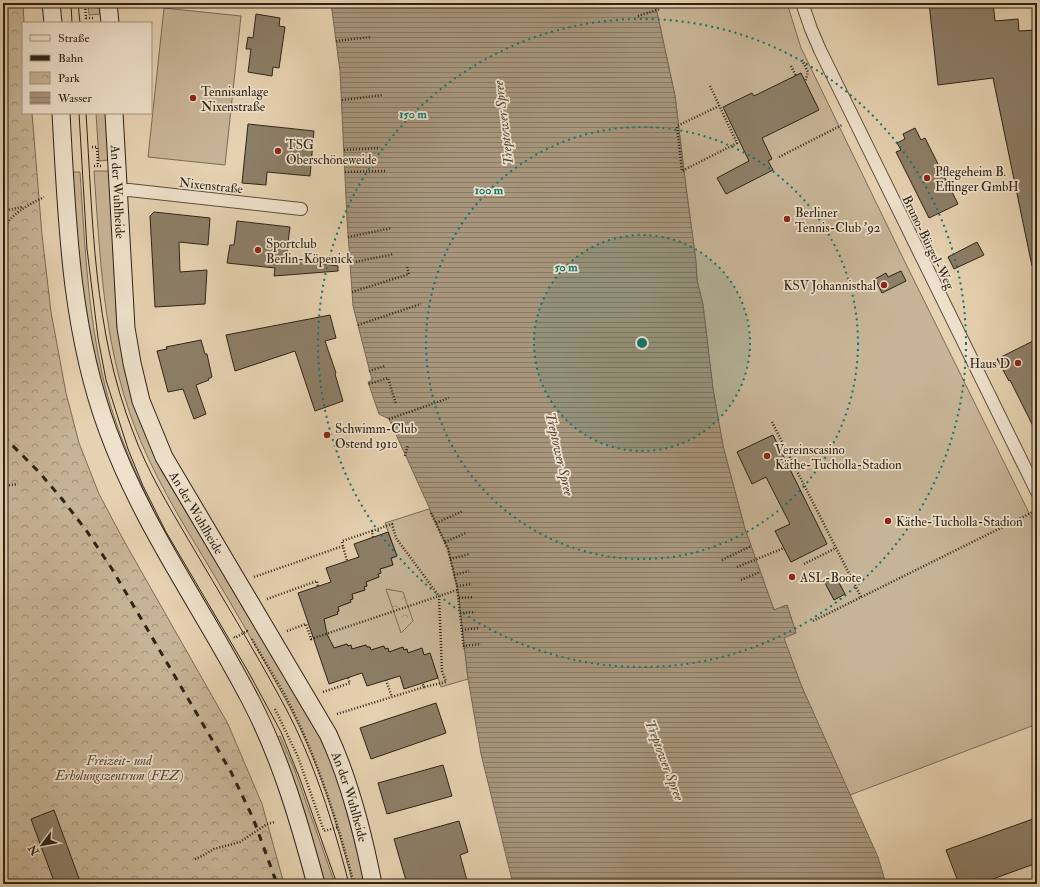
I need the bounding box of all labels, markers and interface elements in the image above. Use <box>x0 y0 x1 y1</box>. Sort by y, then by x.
legend <box>22 22 152 114</box>
text: Straße <box>58 31 89 46</box>
text: Bahn <box>58 51 83 66</box>
text: Park <box>58 71 80 86</box>
water label: Treptower Spree <box>490 79 517 166</box>
place label: Tennisanlage Nixenstraße <box>201 84 269 115</box>
text: Wasser <box>57 91 92 106</box>
marker: Tennisanlage Nixenstraße <box>188 93 198 103</box>
text: 150 m <box>399 107 427 122</box>
place label: TSG Oberschöneweide <box>286 137 377 168</box>
street label: An der Wuhlheide <box>107 144 128 240</box>
marker: TSG Oberschöneweide <box>273 146 283 156</box>
place label: Pflegeheim B. Effinger GmbH <box>935 164 1019 195</box>
marker: Pflegeheim B. Effinger GmbH <box>922 173 932 183</box>
street label: Nixenstraße <box>178 175 244 197</box>
text: 100 m <box>475 183 504 198</box>
street label: Bruno-Bürgel-Weg <box>898 193 958 293</box>
place label: Berliner Tennis-Club '92 <box>795 205 881 236</box>
marker: Berliner Tennis-Club '92 <box>782 214 792 224</box>
place label: Sportclub Berlin-Köpenick <box>266 236 353 268</box>
marker: Sportclub Berlin-Köpenick <box>253 245 263 255</box>
text: 50 m <box>554 260 578 275</box>
place label: KSV Johannisthal <box>784 278 877 294</box>
marker: KSV Johannisthal <box>879 280 889 290</box>
centre of rings <box>635 336 649 350</box>
place label: Haus D <box>969 356 1010 372</box>
marker: Haus D <box>1013 358 1023 368</box>
water label: Treptower Spree <box>542 411 577 498</box>
place label: Schwimm-Club Ostend 1910 <box>335 421 417 452</box>
marker: Schwimm-Club Ostend 1910 <box>322 430 332 440</box>
place label: Vereinscasino Käthe-Tucholla-Stadion <box>775 442 902 473</box>
marker: Vereinscasino Käthe-Tucholla-Stadion <box>762 451 772 461</box>
street label: An der Wuhlheide <box>165 468 227 558</box>
place label: Käthe-Tucholla-Stadion <box>896 514 1023 530</box>
marker: Käthe-Tucholla-Stadion <box>883 516 893 526</box>
place label: ASL-Boote <box>799 570 862 586</box>
marker: ASL-Boote <box>787 572 797 582</box>
water label: Treptower Spree <box>641 717 688 803</box>
street label: An der Wuhlheide <box>327 749 371 844</box>
park label: Freizeit- und Erholungszentrum (FEZ) <box>54 753 183 784</box>
north arrow <box>22 825 62 865</box>
text: N <box>25 841 43 859</box>

